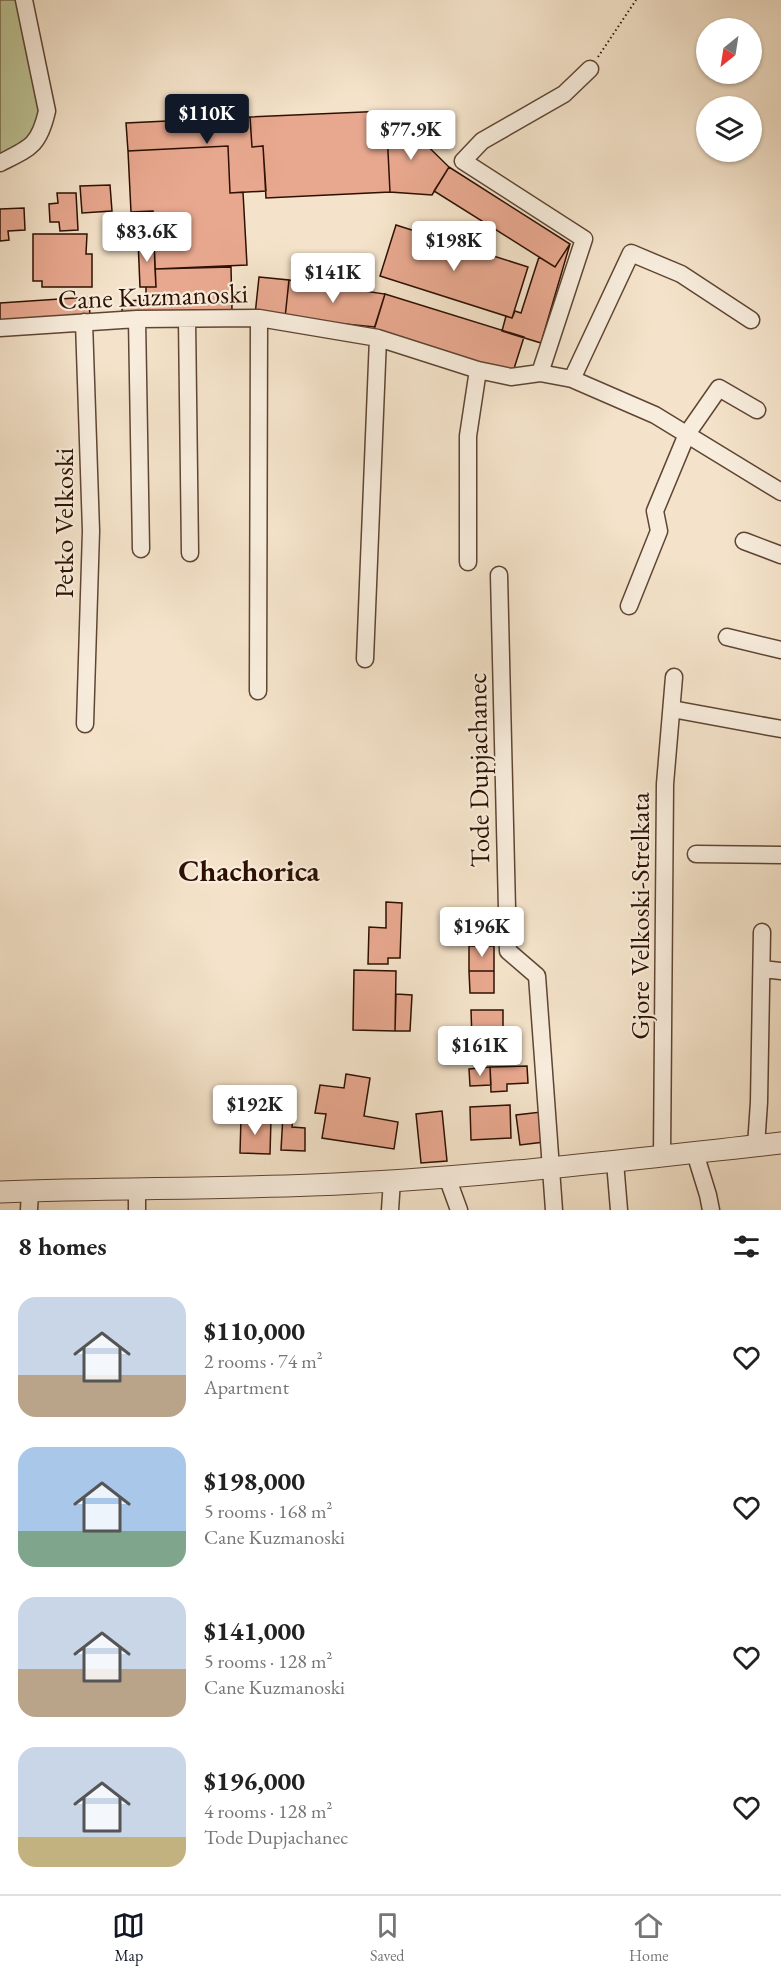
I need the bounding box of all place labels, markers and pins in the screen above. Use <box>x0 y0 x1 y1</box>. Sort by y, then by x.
pin: $110K <box>165 94 249 145</box>
pin: $77.9K <box>362 110 460 161</box>
pin: $83.6K <box>98 212 196 263</box>
pin: $198K <box>412 221 496 272</box>
pin: $141K <box>291 253 375 304</box>
pin: $196K <box>440 907 524 958</box>
pin: $161K <box>438 1026 522 1077</box>
pin: $192K <box>213 1085 297 1136</box>

